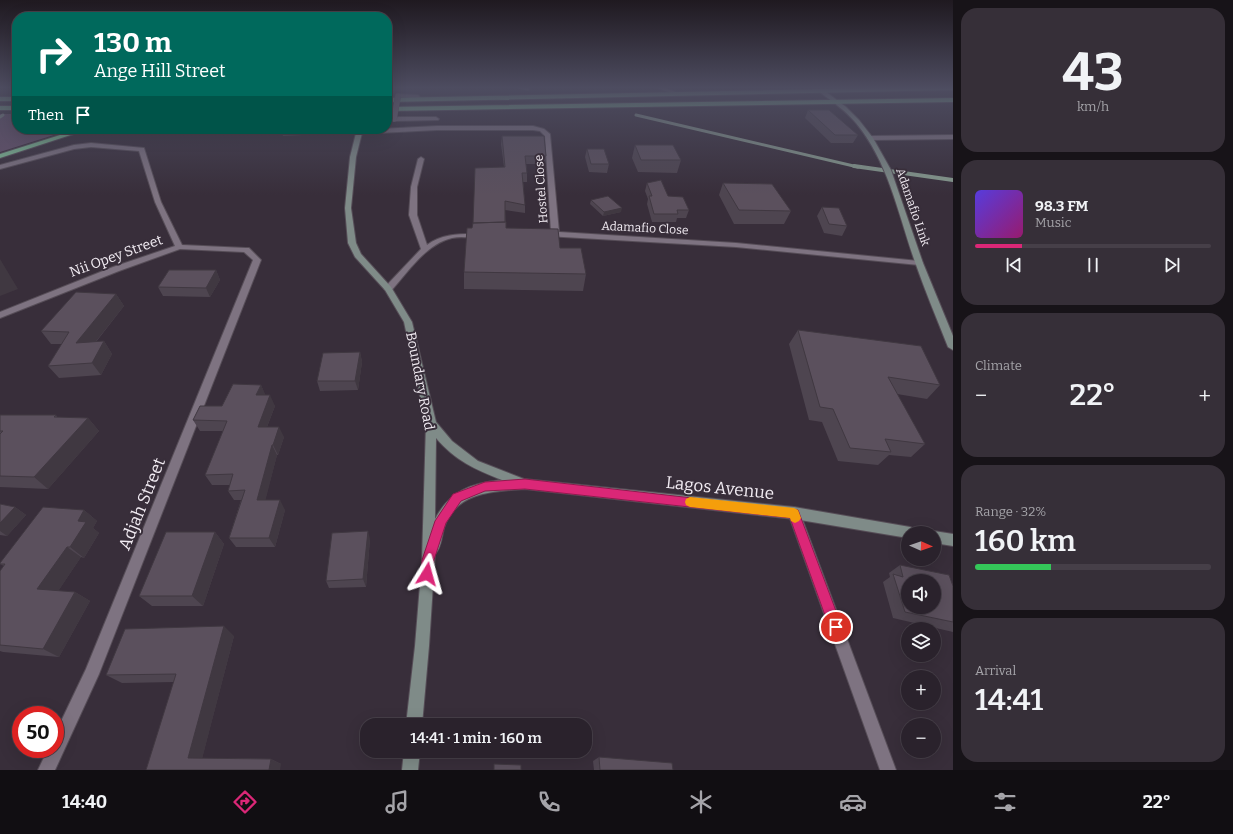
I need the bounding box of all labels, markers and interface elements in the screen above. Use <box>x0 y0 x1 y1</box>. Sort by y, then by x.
text: 130 m <box>94 26 172 59</box>
icon: right <box>28 28 80 80</box>
text: 43 <box>1062 41 1124 104</box>
text: Ange Hill Street <box>94 60 226 82</box>
text: km/h <box>1077 99 1109 114</box>
icon: arrive <box>72 104 94 126</box>
text: Then <box>28 106 64 124</box>
street label: Hostel Close <box>532 154 550 224</box>
street label: Adamafio Link <box>893 166 933 248</box>
text: 98.3 FM <box>1035 197 1088 215</box>
text: Music <box>1035 215 1071 230</box>
street label: Adamafio Close <box>601 219 689 237</box>
street label: Nii Opey Street <box>67 231 165 281</box>
icon: previous <box>1003 254 1025 276</box>
icon: pause <box>1082 254 1104 276</box>
icon: next <box>1161 254 1183 276</box>
street label: Boundary Road <box>402 330 438 432</box>
text: Climate <box>975 358 1022 373</box>
text: 22° <box>1069 377 1116 413</box>
text: − <box>975 382 987 409</box>
text: + <box>1198 382 1211 409</box>
street label: Adjah Street <box>114 455 170 553</box>
street label: Lagos Avenue <box>665 472 775 504</box>
text: Range · 32% <box>975 504 1046 519</box>
text: 160 km <box>975 523 1076 559</box>
north arrow <box>901 526 941 566</box>
map controls <box>901 526 941 758</box>
position arrow <box>406 553 448 595</box>
button: sound <box>901 574 941 614</box>
pin <box>819 610 853 644</box>
icon: arrive <box>825 616 847 638</box>
button: layers <box>901 622 941 662</box>
text: Arrival <box>975 663 1016 678</box>
button: + <box>901 670 941 710</box>
text: 14:41 <box>975 682 1043 718</box>
speed limit sign: 50 <box>12 706 64 758</box>
button: − <box>901 718 941 758</box>
text: 14:41 · 1 min · 160 m <box>410 729 542 747</box>
icon: directions <box>231 788 259 816</box>
icon: music <box>383 788 411 816</box>
icon: phone <box>535 788 563 816</box>
icon: climate <box>687 788 715 816</box>
icon: car <box>839 788 867 816</box>
icon: filters <box>991 788 1019 816</box>
text: 14:40 <box>62 791 107 813</box>
text: 22° <box>1143 791 1171 813</box>

